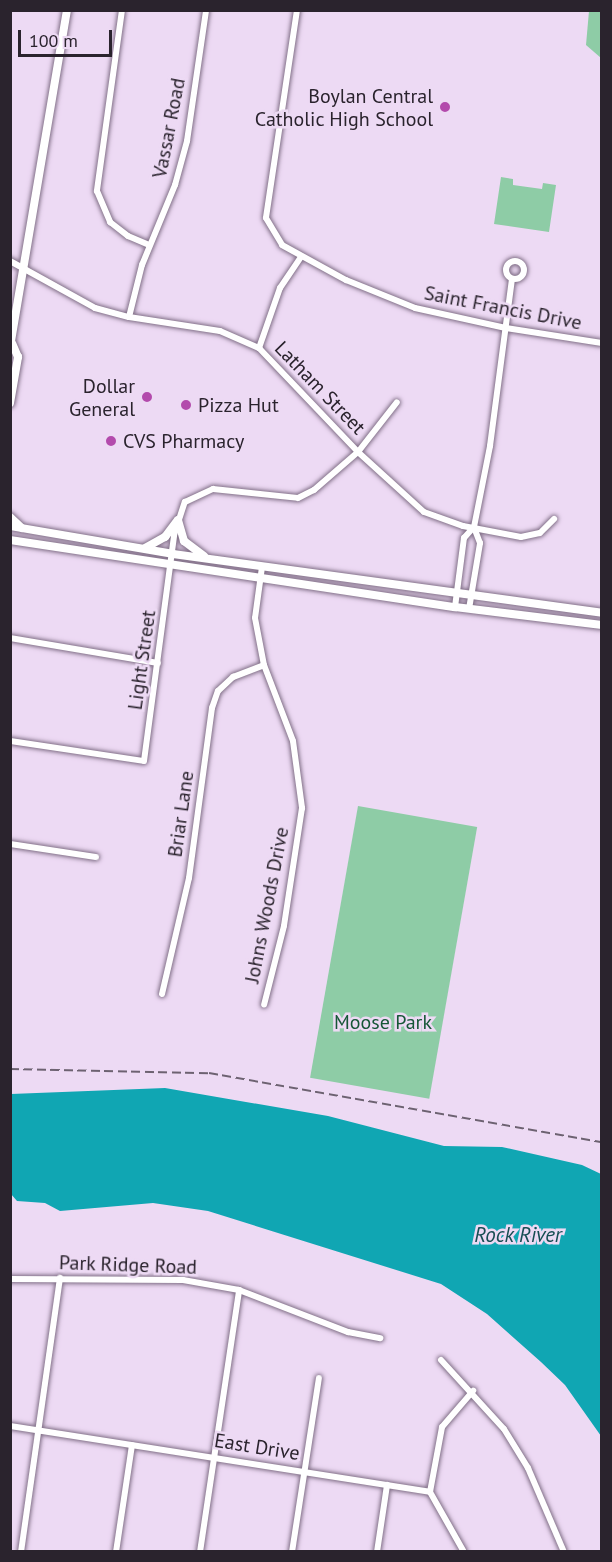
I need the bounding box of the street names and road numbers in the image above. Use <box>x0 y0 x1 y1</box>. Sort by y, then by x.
street label: Vassar Road <box>148 76 190 180</box>
street label: Saint Francis Drive <box>422 281 584 335</box>
street label: Latham Street <box>270 336 370 440</box>
street label: Light Street <box>123 609 161 711</box>
street label: Briar Lane <box>163 769 199 859</box>
street label: Johns Woods Drive <box>240 825 294 985</box>
street label: Park Ridge Road <box>58 1251 198 1279</box>
street label: East Drive <box>213 1428 301 1466</box>

